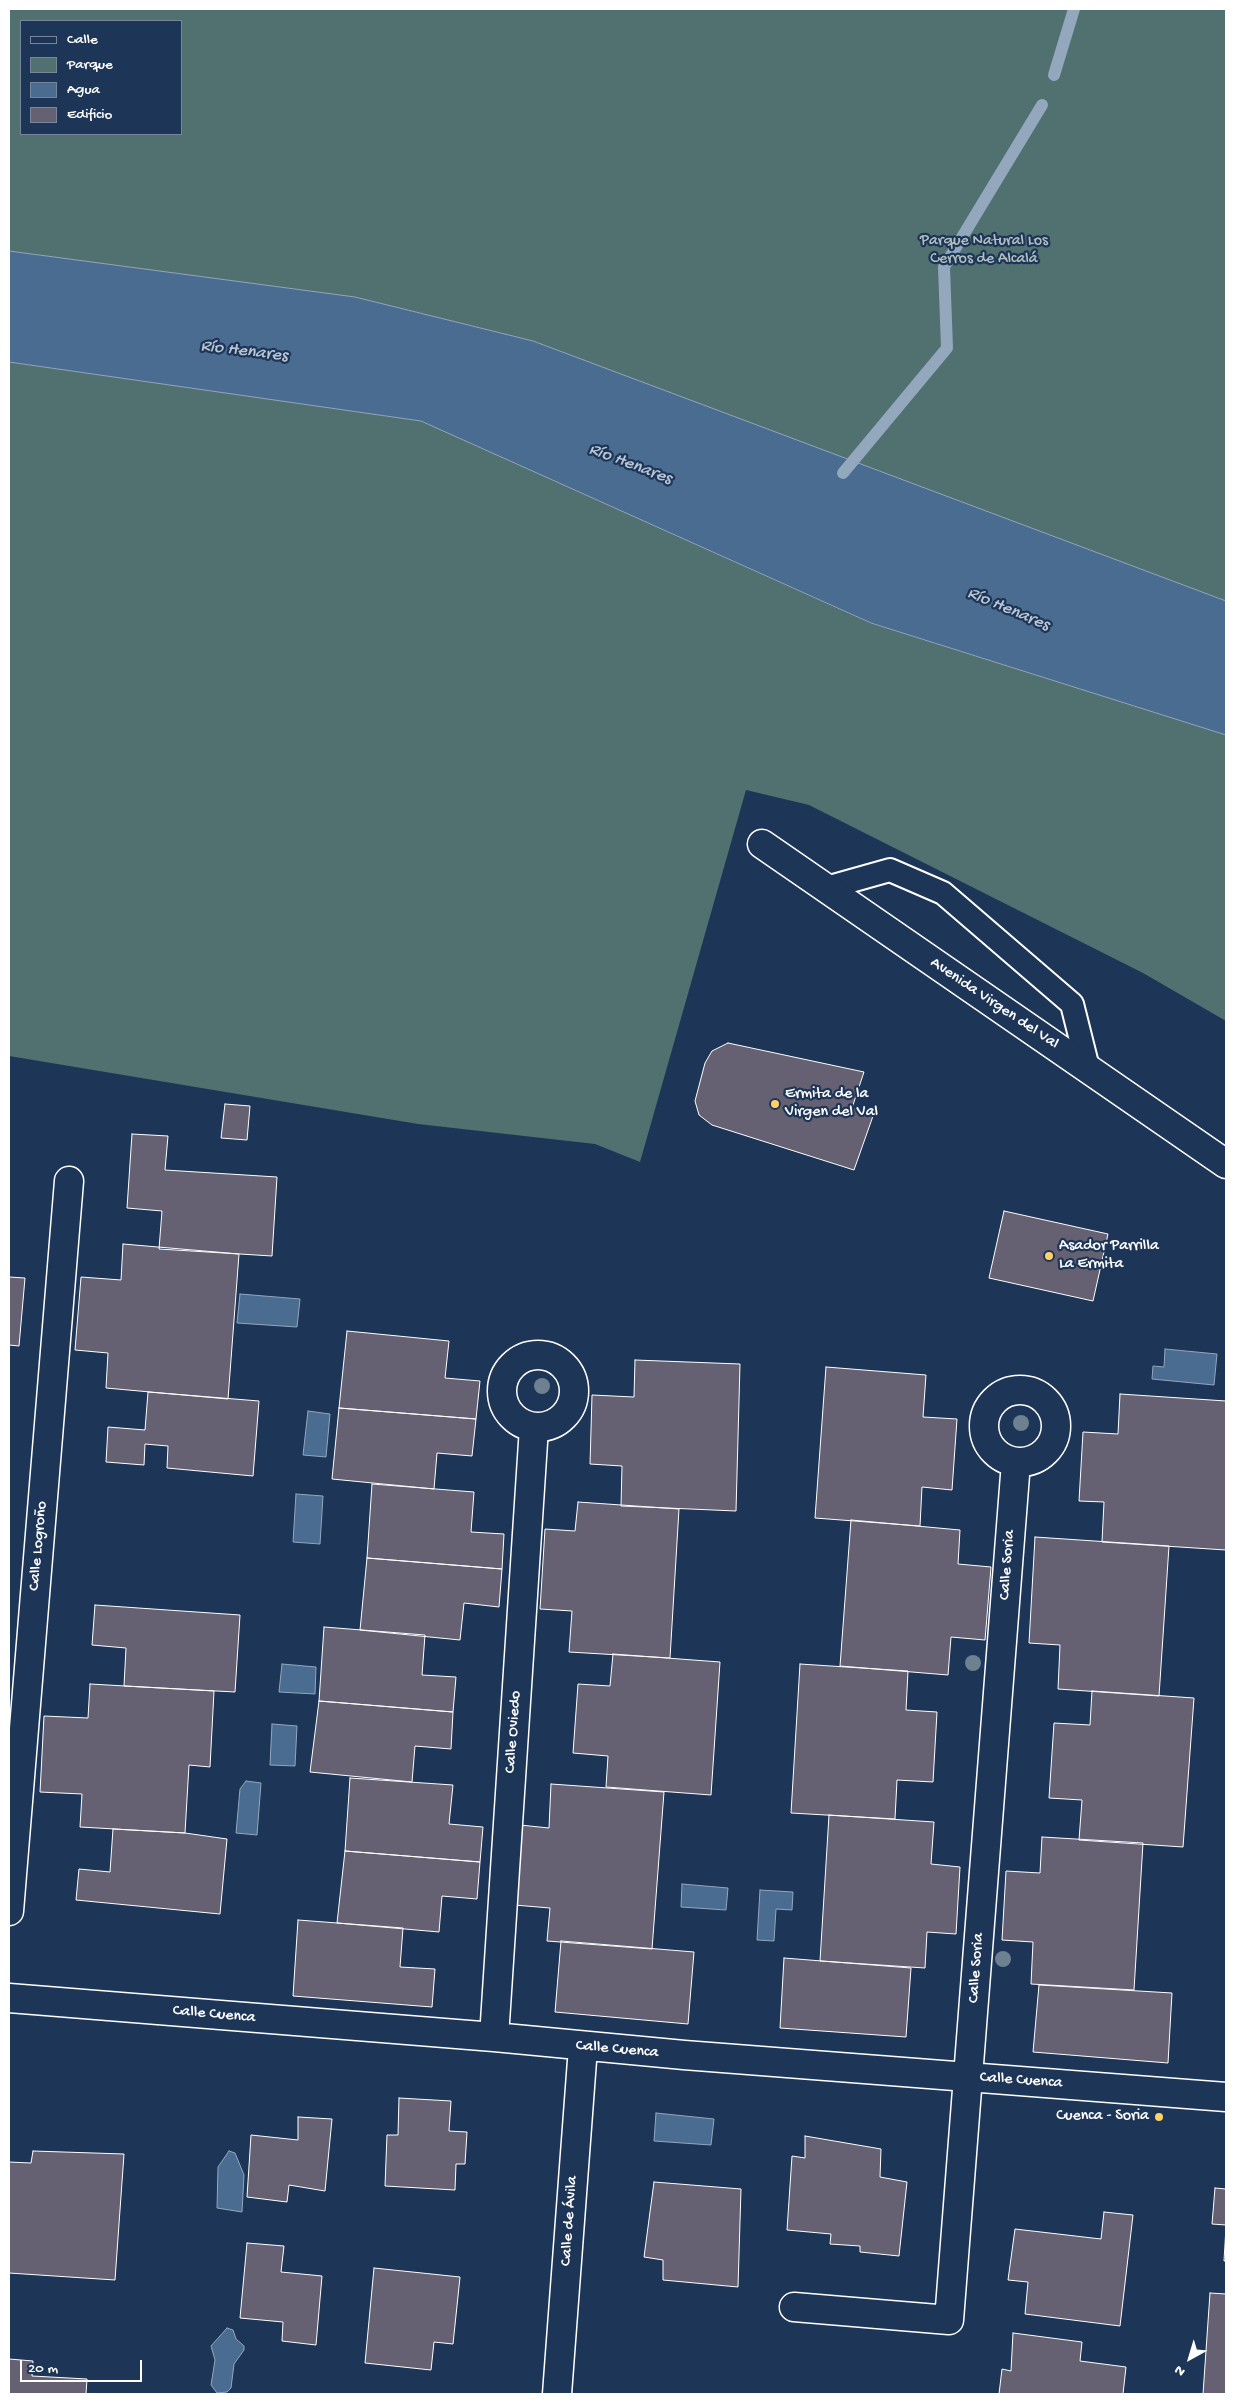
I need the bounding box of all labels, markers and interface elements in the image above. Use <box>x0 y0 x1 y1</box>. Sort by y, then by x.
legend <box>20 20 182 135</box>
text: Calle <box>67 31 98 49</box>
text: Parque <box>67 56 113 74</box>
text: Agua <box>67 81 100 99</box>
text: Edificio <box>67 106 112 124</box>
park label: Parque Natural Los Cerros de Alcalá <box>920 232 1048 270</box>
water label: Río Henares <box>199 336 289 368</box>
water label: Río Henares <box>585 439 675 491</box>
water label: Río Henares <box>964 583 1052 637</box>
street label: Avenida Virgen del Val <box>926 954 1062 1054</box>
place label: Ermita de la Virgen del Val <box>785 1085 878 1123</box>
marker: Ermita de la Virgen del Val <box>769 1098 781 1110</box>
place label: Asador Parrilla La Ermita <box>1059 1237 1159 1275</box>
marker: Asador Parrilla La Ermita <box>1043 1250 1055 1262</box>
street label: Calle Logroño <box>26 1500 52 1592</box>
street label: Calle Soria <box>996 1529 1020 1601</box>
street label: Calle Oviedo <box>502 1690 526 1774</box>
street label: Calle Soria <box>965 1932 989 2004</box>
street label: Calle Cuenca <box>172 2002 256 2028</box>
street label: Calle Cuenca <box>575 2037 659 2063</box>
street label: Calle Cuenca <box>979 2069 1063 2093</box>
place label: Cuenca - Soria <box>1056 2107 1149 2127</box>
marker: Cuenca - Soria <box>1153 2111 1165 2123</box>
street label: Calle de Ávila <box>557 2175 583 2267</box>
north arrow <box>1165 2333 1215 2383</box>
scale bar <box>22 2350 145 2382</box>
text: 20 m <box>28 2360 58 2378</box>
text: N <box>1171 2361 1189 2380</box>

